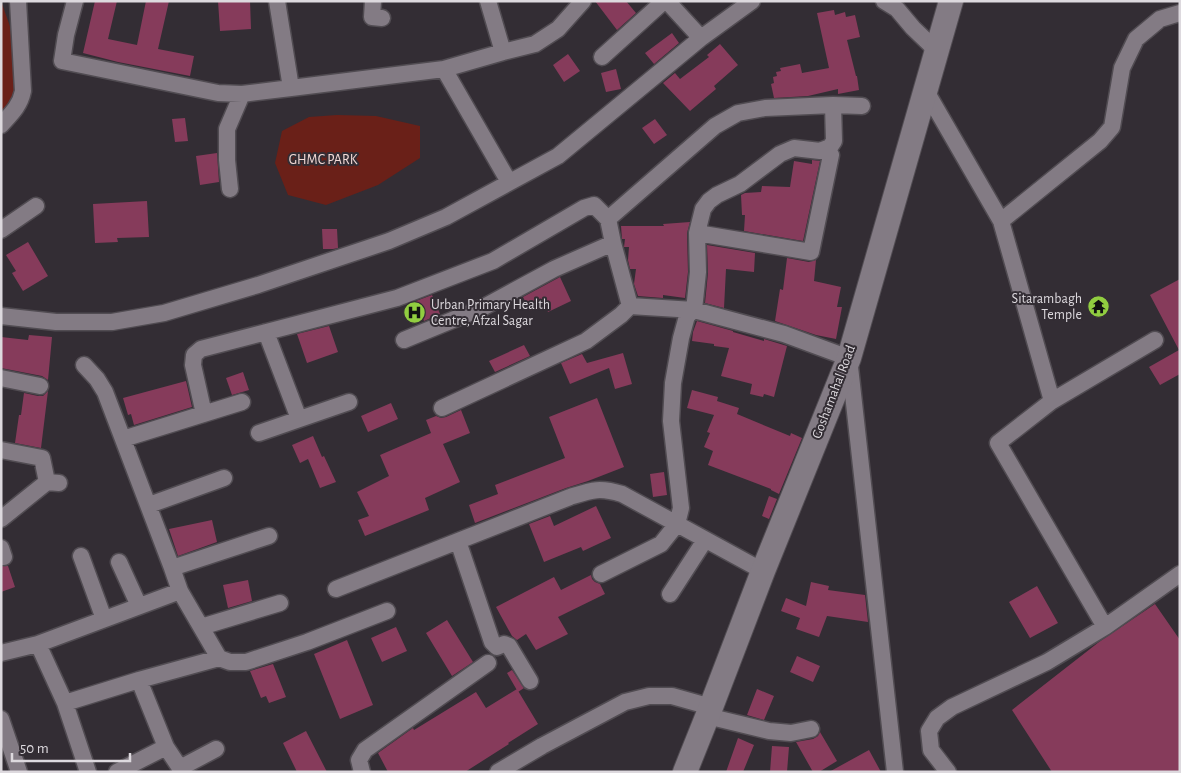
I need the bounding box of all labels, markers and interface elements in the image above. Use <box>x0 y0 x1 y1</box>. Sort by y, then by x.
park label: GHMC PARK <box>289 153 358 167</box>
place label: Sitarambagh Temple <box>1012 292 1082 322</box>
temple icon: Sitarambagh Temple <box>1086 295 1110 319</box>
place label: Urban Primary Health Centre, Afzal Sagar <box>431 298 550 328</box>
hospital icon: Urban Primary Health Centre, Afzal Sagar <box>403 301 427 325</box>
street label: Goshamahal Road <box>810 343 858 441</box>
scale bar <box>12 730 130 762</box>
text: 50 m <box>20 741 49 756</box>

